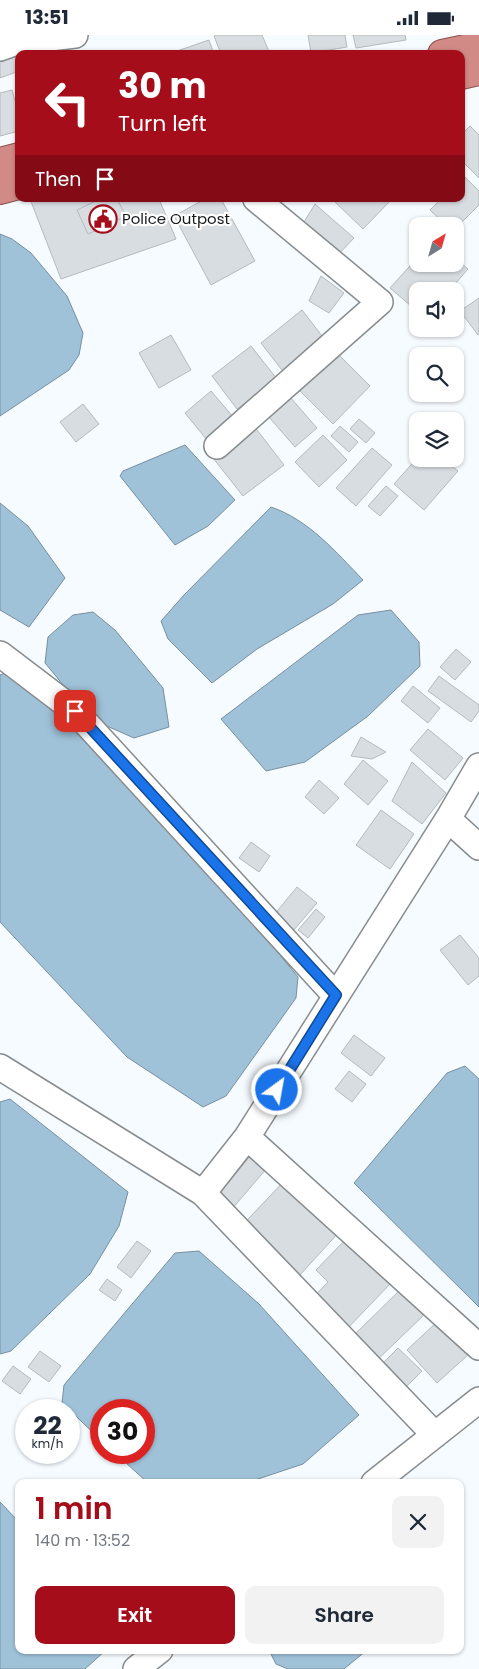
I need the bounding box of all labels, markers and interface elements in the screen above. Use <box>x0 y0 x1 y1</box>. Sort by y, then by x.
text: 13:51 <box>25 4 69 31</box>
text: 30 m <box>118 61 206 110</box>
icon: left <box>35 70 100 135</box>
text: Turn left <box>118 108 206 139</box>
icon: arrive <box>91 165 119 193</box>
text: Then <box>35 166 81 193</box>
public building icon: Police Outpost <box>88 204 118 234</box>
place label: Police Outpost <box>122 208 230 229</box>
north arrow <box>409 217 464 273</box>
map controls <box>409 217 464 467</box>
button: sound <box>409 282 464 337</box>
button: search <box>409 347 464 402</box>
button: layers <box>409 412 464 467</box>
pin <box>54 690 96 732</box>
icon: arrive <box>61 697 89 725</box>
position arrow <box>250 1063 302 1115</box>
speed limit sign: 30 <box>90 1399 155 1464</box>
text: 22 <box>33 1408 62 1443</box>
text: km/h <box>32 1435 63 1452</box>
text: 1 min <box>35 1487 113 1530</box>
button: close <box>392 1496 444 1548</box>
text: 140 m · 13:52 <box>35 1529 130 1552</box>
button: Exit <box>35 1586 235 1644</box>
button: Share <box>245 1586 444 1644</box>

